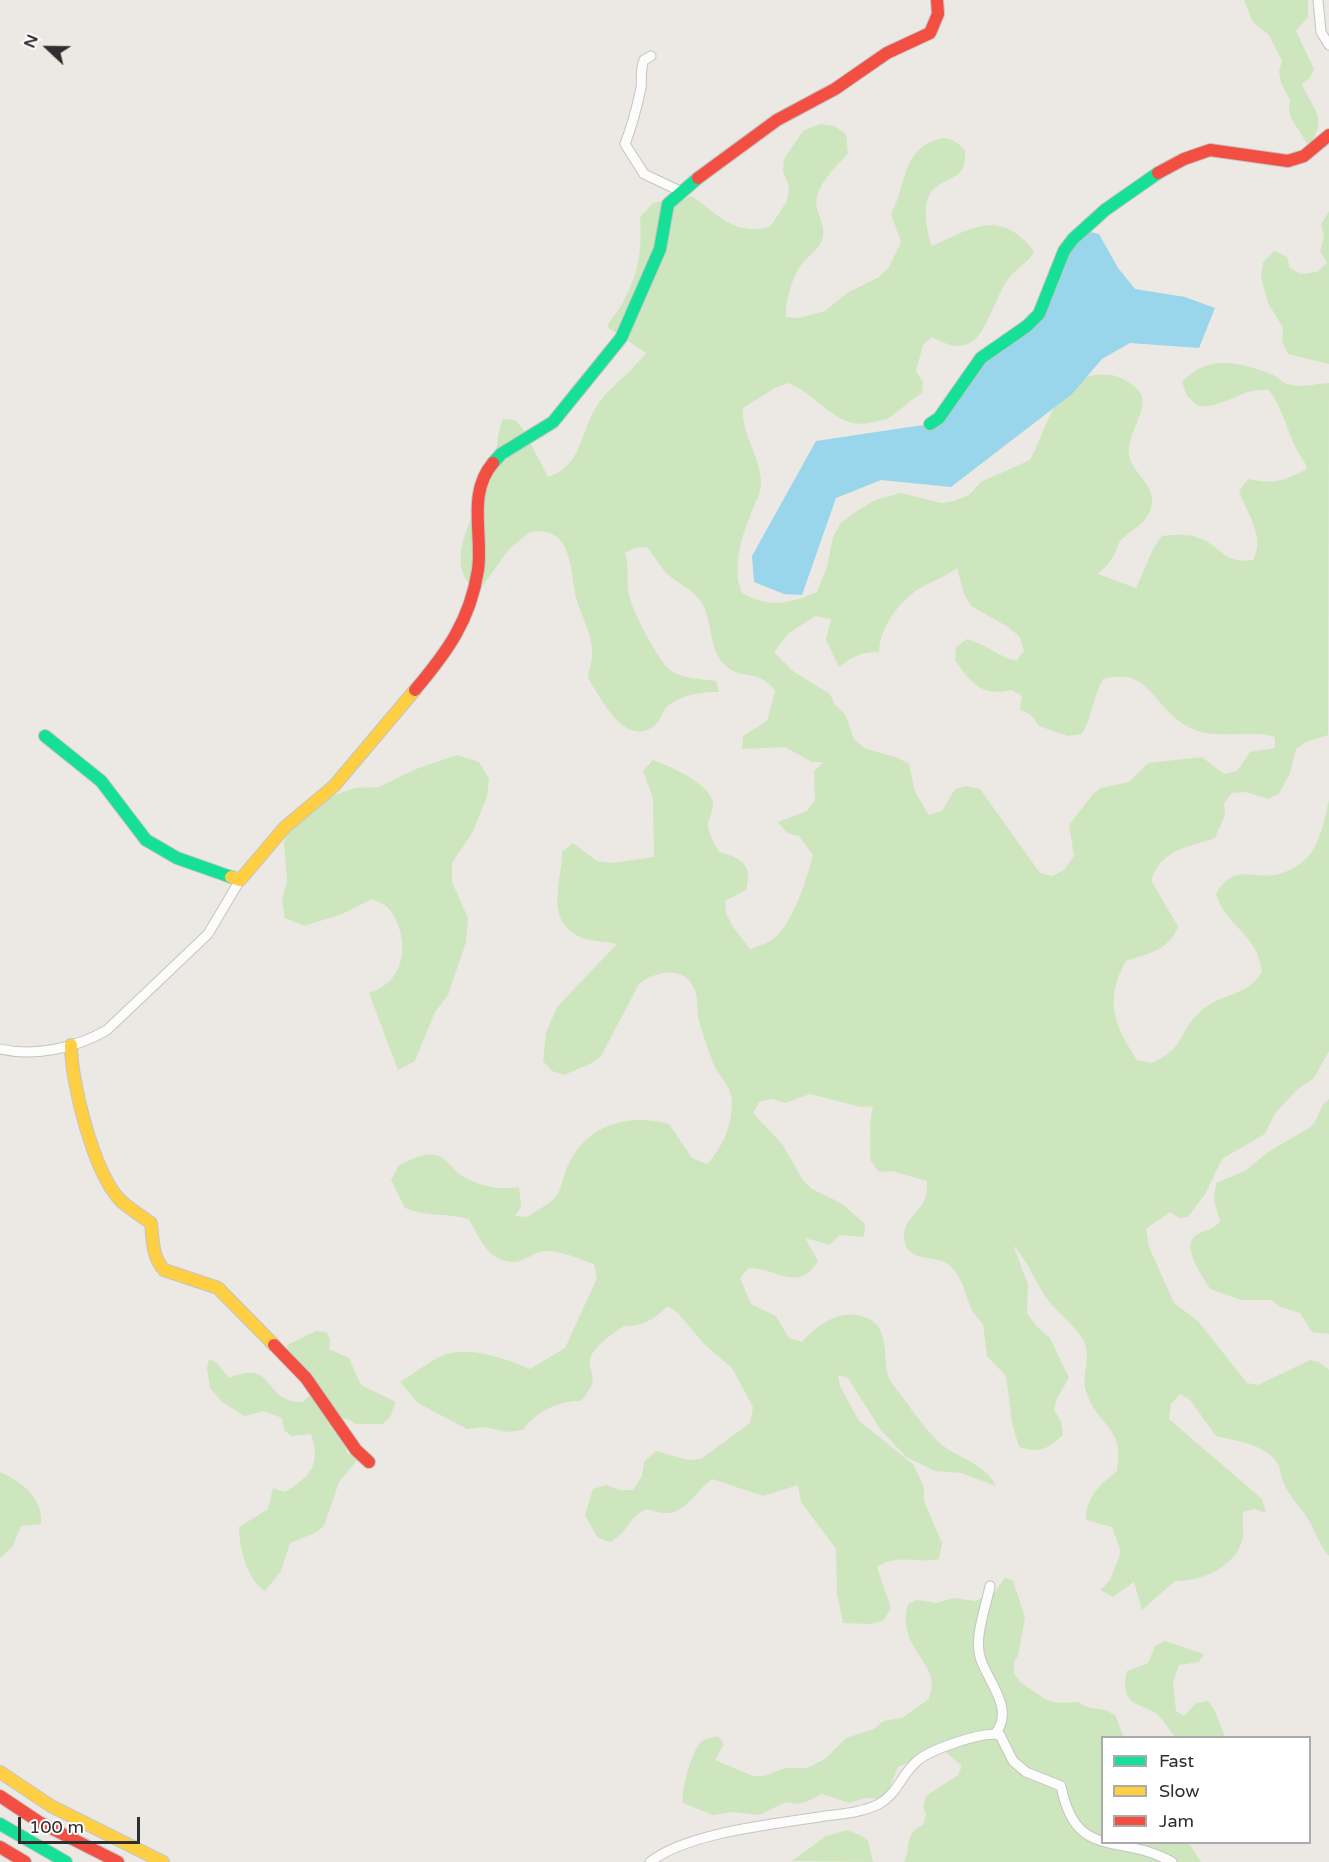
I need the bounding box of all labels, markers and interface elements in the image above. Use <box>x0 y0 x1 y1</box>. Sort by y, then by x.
north arrow <box>18 18 78 78</box>
text: N <box>20 32 43 51</box>
legend <box>1101 1736 1311 1844</box>
text: Fast <box>1159 1750 1194 1772</box>
text: Slow <box>1159 1780 1200 1802</box>
scale bar <box>21 1805 142 1843</box>
text: Jam <box>1159 1810 1194 1832</box>
text: 100 m <box>29 1816 84 1838</box>

